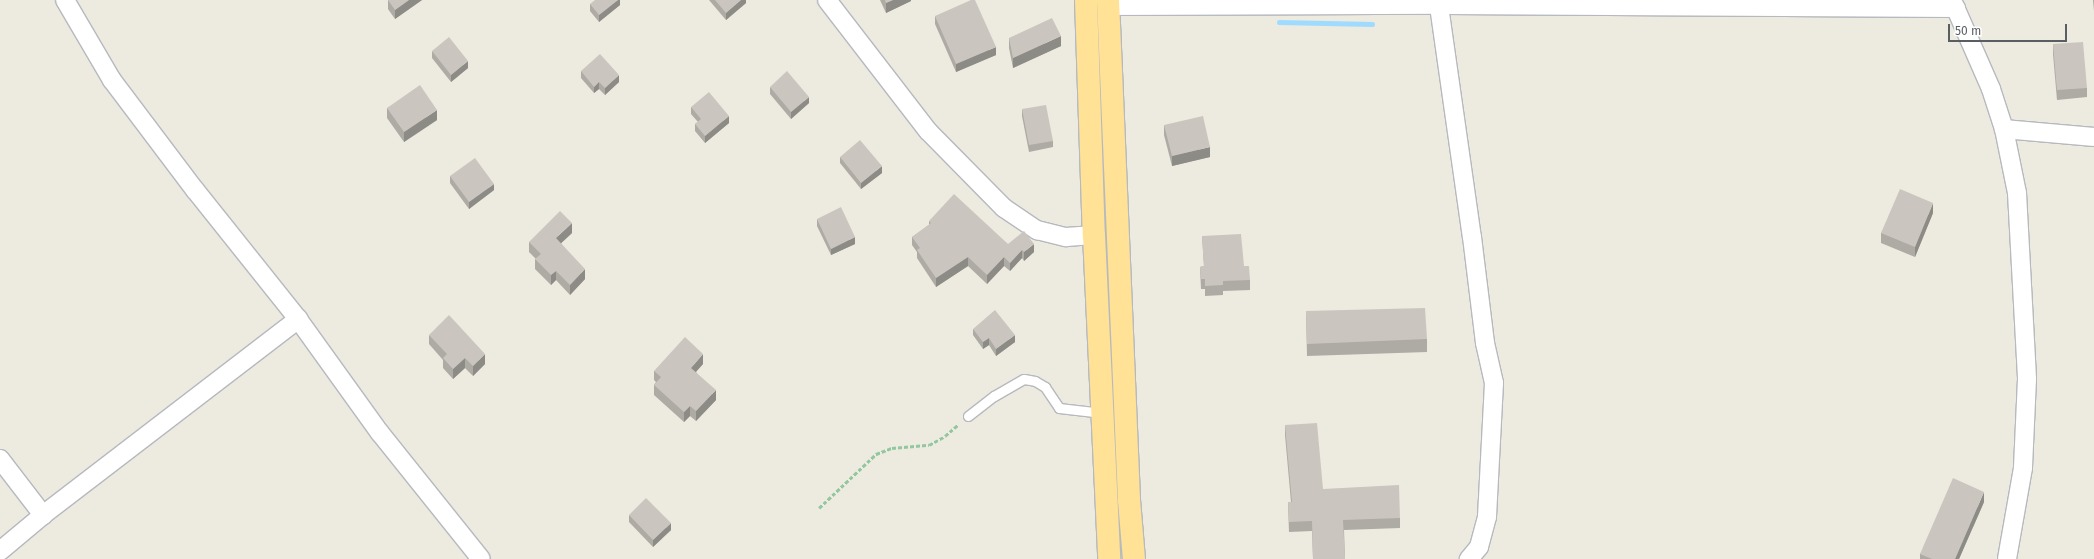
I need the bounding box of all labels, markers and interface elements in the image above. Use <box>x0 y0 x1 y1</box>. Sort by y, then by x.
scale bar <box>1950 16 2069 42</box>
text: 50 m <box>1955 24 1981 38</box>

